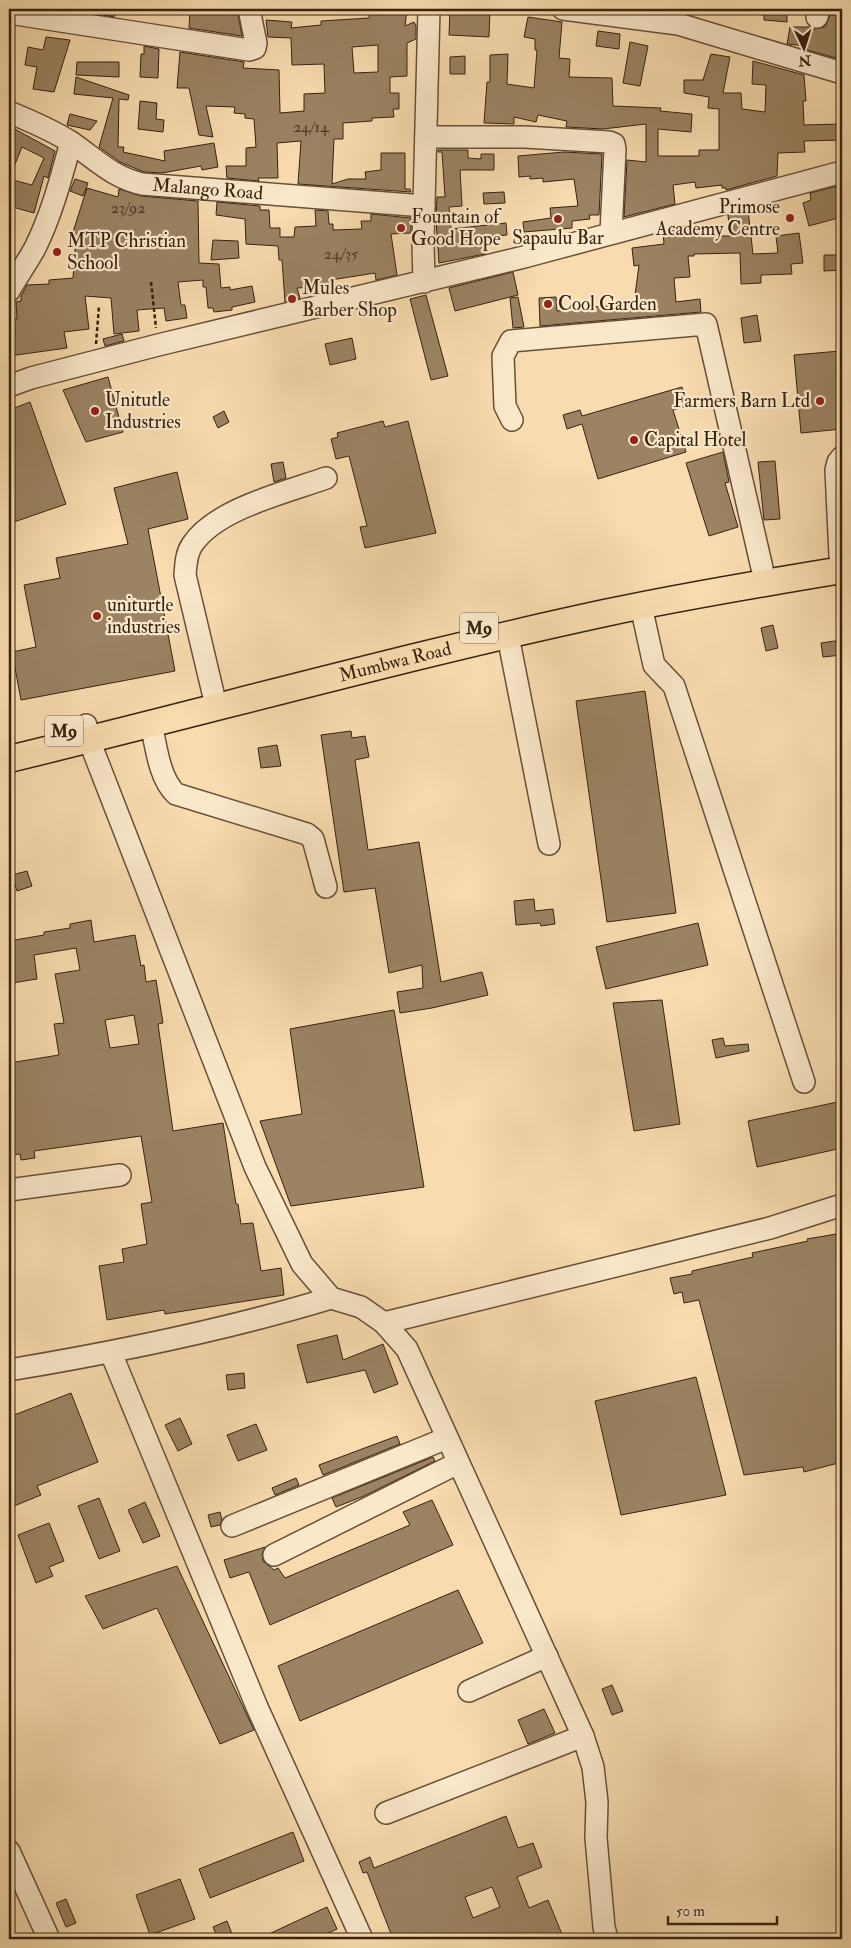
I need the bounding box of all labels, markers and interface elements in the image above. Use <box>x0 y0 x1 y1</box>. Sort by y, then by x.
north arrow <box>778 22 828 72</box>
text: N <box>798 51 813 69</box>
house number: 24/14 <box>293 117 330 137</box>
street label: Malango Road <box>152 173 265 205</box>
place label: Primose Academy Centre <box>655 195 780 241</box>
house number: 23/92 <box>111 198 145 218</box>
place label: Fountain of Good Hope <box>411 205 502 252</box>
marker: Primose Academy Centre <box>784 212 796 224</box>
marker: Sapaulu Bar <box>552 213 564 225</box>
marker: Fountain of Good Hope <box>395 222 407 234</box>
place label: Sapaulu Bar <box>512 226 604 251</box>
place label: MTP Christian School <box>67 229 186 275</box>
house number: 24/35 <box>324 244 358 264</box>
marker: MTP Christian School <box>51 246 63 258</box>
place label: Mules Barber Shop <box>302 276 397 323</box>
place label: Cool Garden <box>558 292 657 316</box>
marker: Mules Barber Shop <box>286 293 298 305</box>
marker: Cool Garden <box>542 298 554 310</box>
place label: Unitutle Industries <box>105 388 181 434</box>
place label: Farmers Barn Ltd <box>673 389 811 413</box>
marker: Farmers Barn Ltd <box>814 395 826 407</box>
marker: Unitutle Industries <box>89 405 101 417</box>
place label: Capital Hotel <box>644 428 747 453</box>
marker: Capital Hotel <box>628 434 640 446</box>
place label: uniturtle industries <box>107 593 180 639</box>
marker: uniturtle industries <box>91 610 103 622</box>
road number: M9 <box>460 612 498 644</box>
street label: Mumbwa Road <box>336 637 454 688</box>
road number: M9 <box>45 716 83 746</box>
scale bar <box>668 1893 777 1925</box>
text: 50 m <box>676 1902 705 1921</box>

